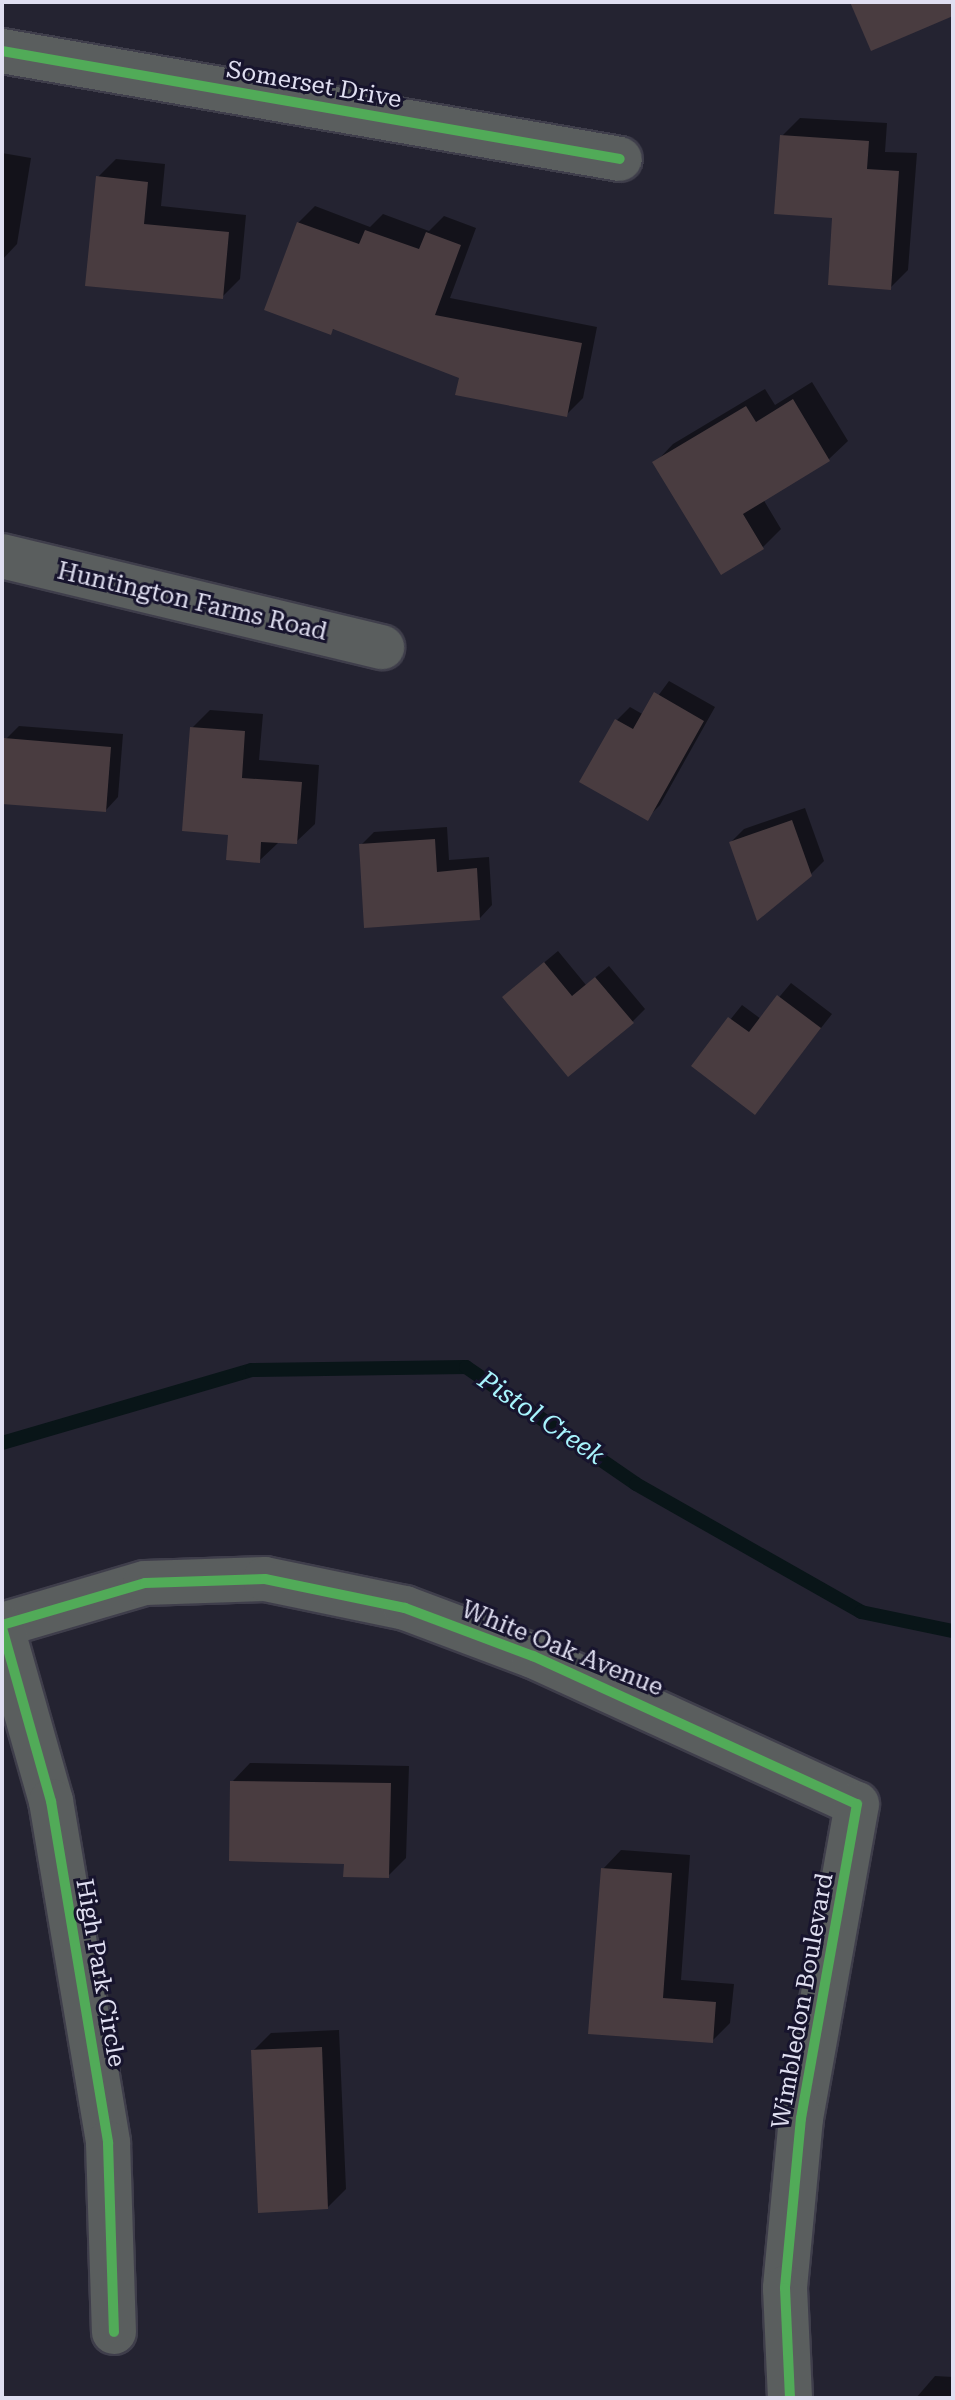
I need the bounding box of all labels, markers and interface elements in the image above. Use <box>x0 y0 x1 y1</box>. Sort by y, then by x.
street label: Somerset Drive <box>224 55 404 115</box>
street label: Huntington Farms Road <box>54 557 330 647</box>
water label: Pistol Creek <box>472 1364 610 1472</box>
street label: White Oak Avenue <box>457 1595 667 1703</box>
street label: Wimbledon Boulevard <box>766 1871 840 2131</box>
street label: High Park Circle <box>69 1877 131 2069</box>

